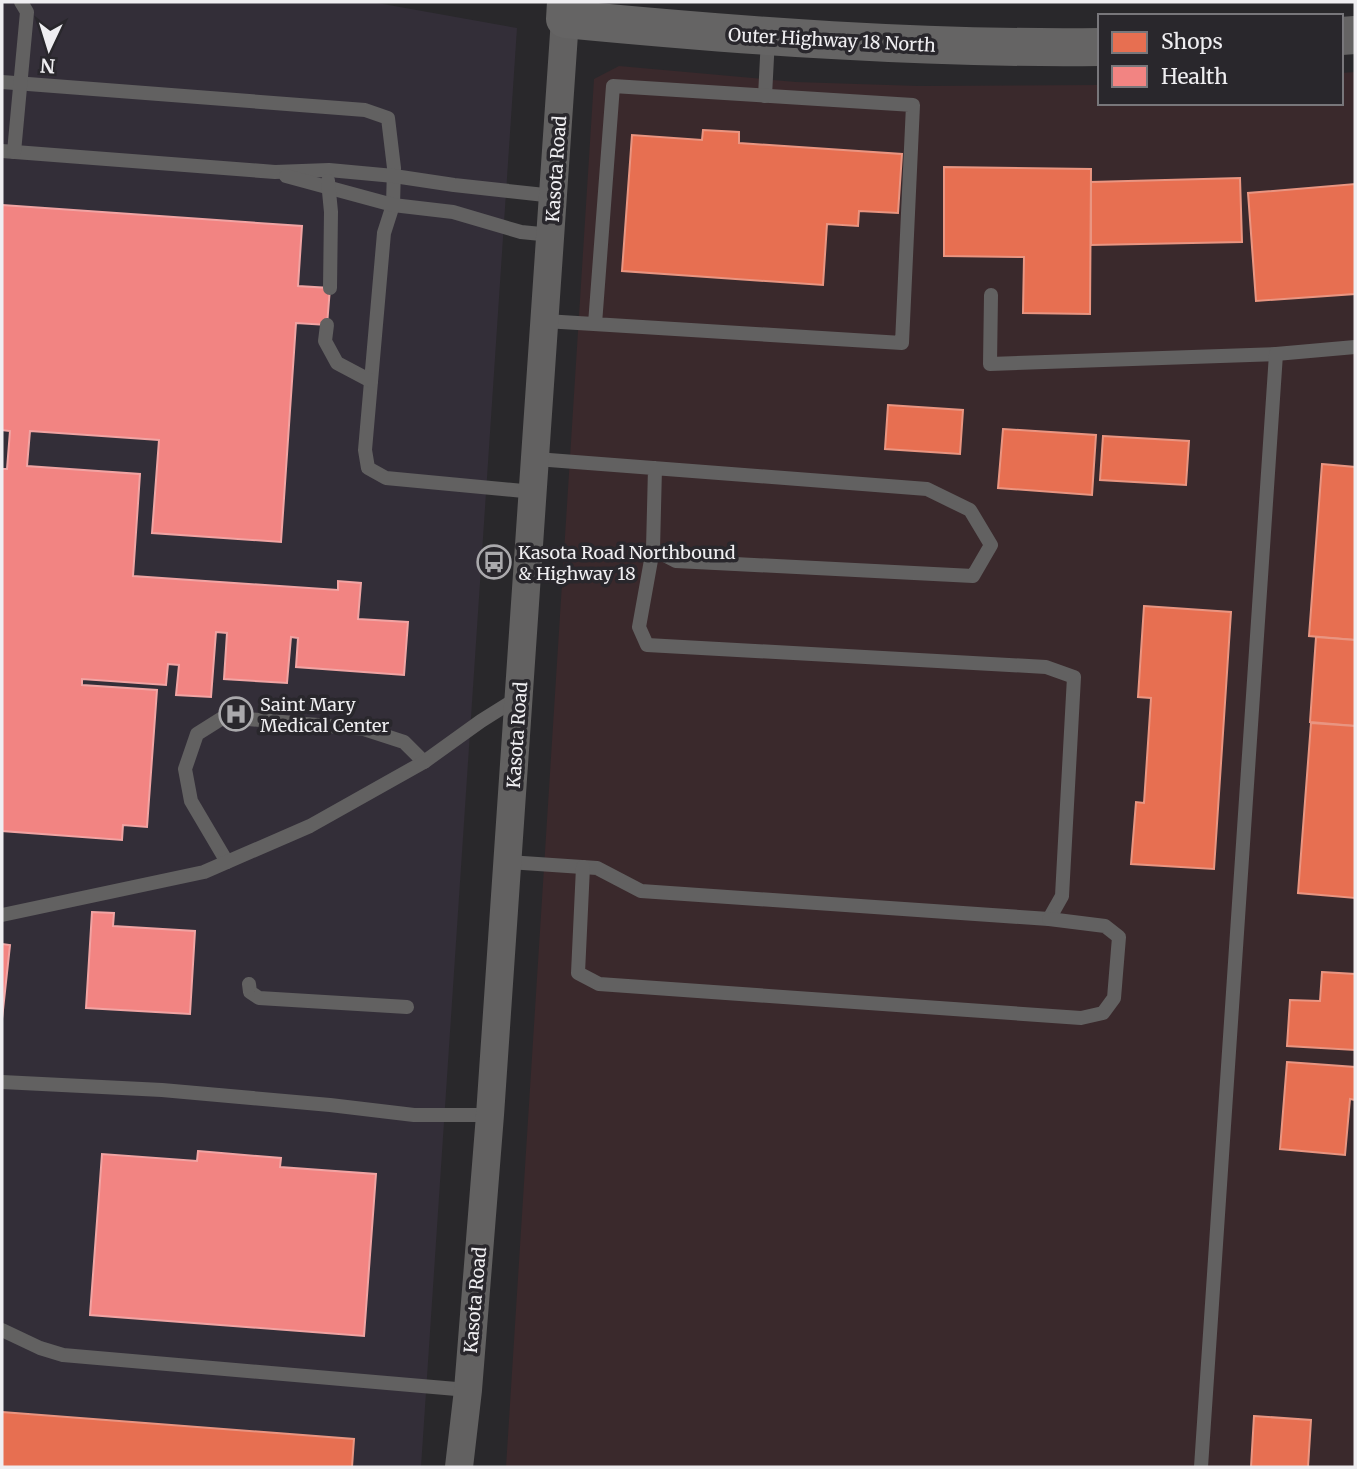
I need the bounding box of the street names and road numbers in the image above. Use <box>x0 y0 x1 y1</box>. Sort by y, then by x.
street label: Outer Highway 18 North <box>728 23 936 57</box>
street label: Kasota Road <box>541 115 571 223</box>
street label: Kasota Road <box>502 681 532 789</box>
street label: Kasota Road <box>459 1246 491 1354</box>

